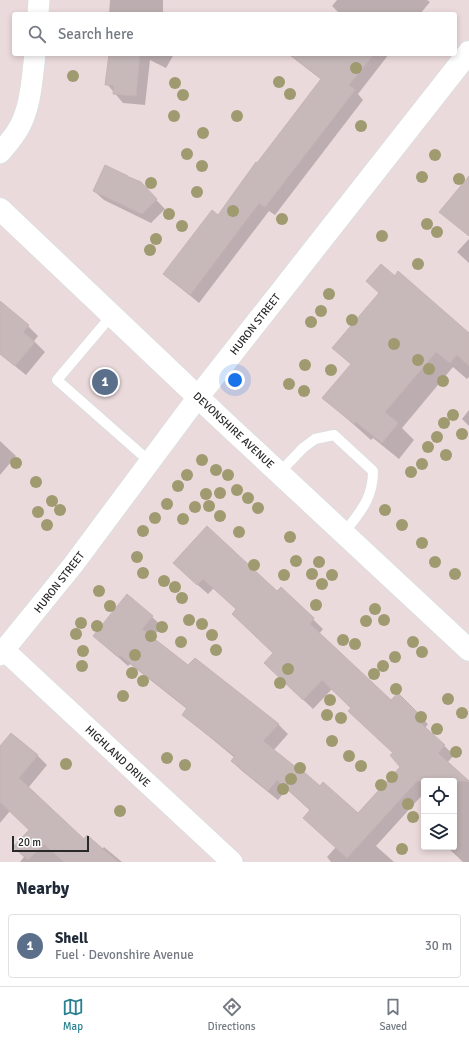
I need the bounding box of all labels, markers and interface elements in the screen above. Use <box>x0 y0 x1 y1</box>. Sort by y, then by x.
search box <box>12 12 457 56</box>
icon: search <box>26 23 48 45</box>
text: Search here <box>58 25 134 43</box>
street label: HURON STREET <box>227 291 284 357</box>
pin: 1 <box>92 367 118 397</box>
your location <box>225 370 245 390</box>
street label: DEVONSHIRE AVENUE <box>190 389 277 471</box>
street label: HURON STREET <box>31 549 88 615</box>
street label: HIGHLAND DRIVE <box>82 723 153 790</box>
map controls <box>421 778 457 850</box>
button: locate <box>421 778 457 814</box>
button: layers <box>421 814 457 850</box>
scale bar <box>12 834 89 853</box>
text: 20 m <box>18 836 41 849</box>
text: Nearby <box>16 878 69 899</box>
text: Shell <box>55 929 88 947</box>
text: 1 <box>26 938 34 954</box>
text: 30 m <box>425 938 452 954</box>
text: Fuel · Devonshire Avenue <box>55 947 194 963</box>
tab: Map <box>62 996 84 1033</box>
tab: Directions <box>208 996 256 1033</box>
tab: Saved <box>379 996 407 1033</box>

